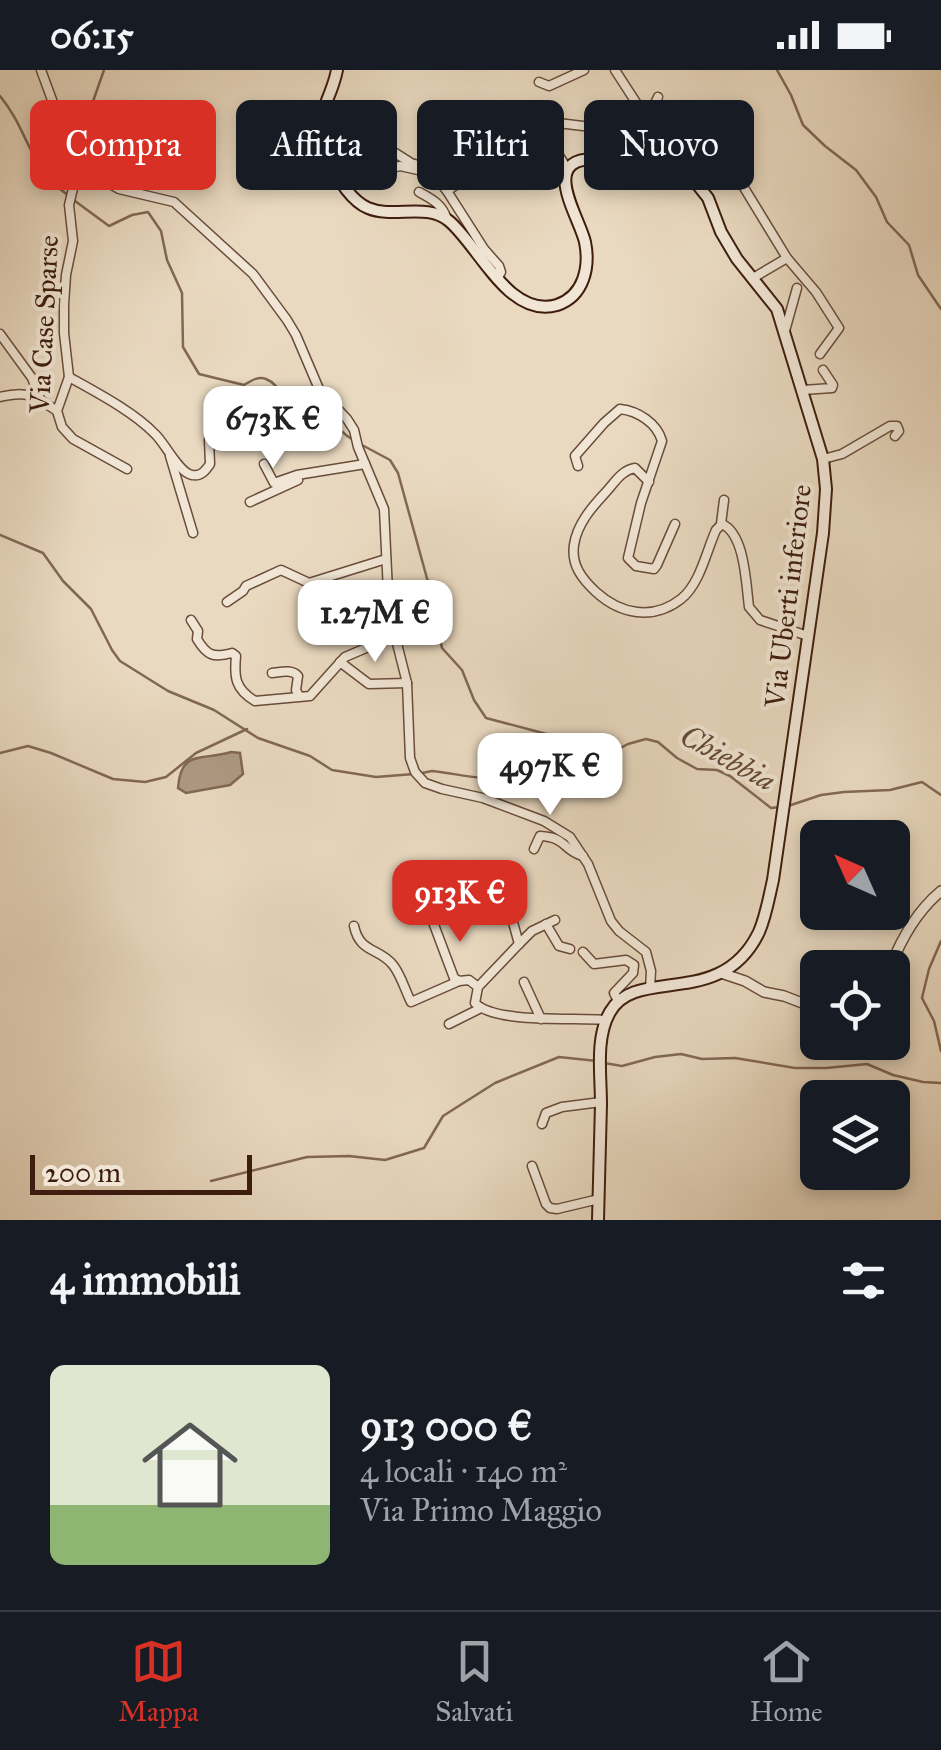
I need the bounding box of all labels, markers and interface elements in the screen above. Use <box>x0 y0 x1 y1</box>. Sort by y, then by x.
text: 06:15 <box>50 12 134 58</box>
chip: Compra <box>30 100 216 190</box>
chip: Affitta <box>236 100 397 190</box>
chip: Filtri <box>417 100 564 190</box>
chip: Nuovo <box>584 100 754 190</box>
street label: Via Case Sparse <box>22 234 66 415</box>
pin: 673K € <box>192 386 354 471</box>
text: 673K € <box>225 399 321 438</box>
street label: Via Uberti inferiore <box>757 482 819 711</box>
pin: 1.27M € <box>283 580 467 665</box>
text: 1.27M € <box>320 593 430 632</box>
water label: Chiebbia <box>674 717 782 799</box>
pin: 497K € <box>469 733 631 818</box>
text: 497K € <box>499 746 601 785</box>
north arrow <box>800 820 910 930</box>
map controls <box>800 820 910 1190</box>
pin: 913K € <box>379 860 541 945</box>
text: 913K € <box>414 873 506 912</box>
button: locate <box>800 950 910 1060</box>
button: layers <box>800 1080 910 1190</box>
scale bar <box>30 1150 252 1194</box>
text: 200 m <box>45 1155 121 1190</box>
icon: filters <box>836 1253 891 1308</box>
text: 4 immobili <box>50 1254 241 1306</box>
text: 913 000 € <box>360 1400 533 1452</box>
icon: home <box>130 1405 250 1525</box>
text: 4 locali · 140 m² <box>360 1452 567 1491</box>
text: Via Primo Maggio <box>360 1491 602 1530</box>
tab: Mappa <box>118 1634 199 1729</box>
tab: Salvati <box>435 1634 513 1729</box>
tab: Home <box>750 1634 823 1729</box>

